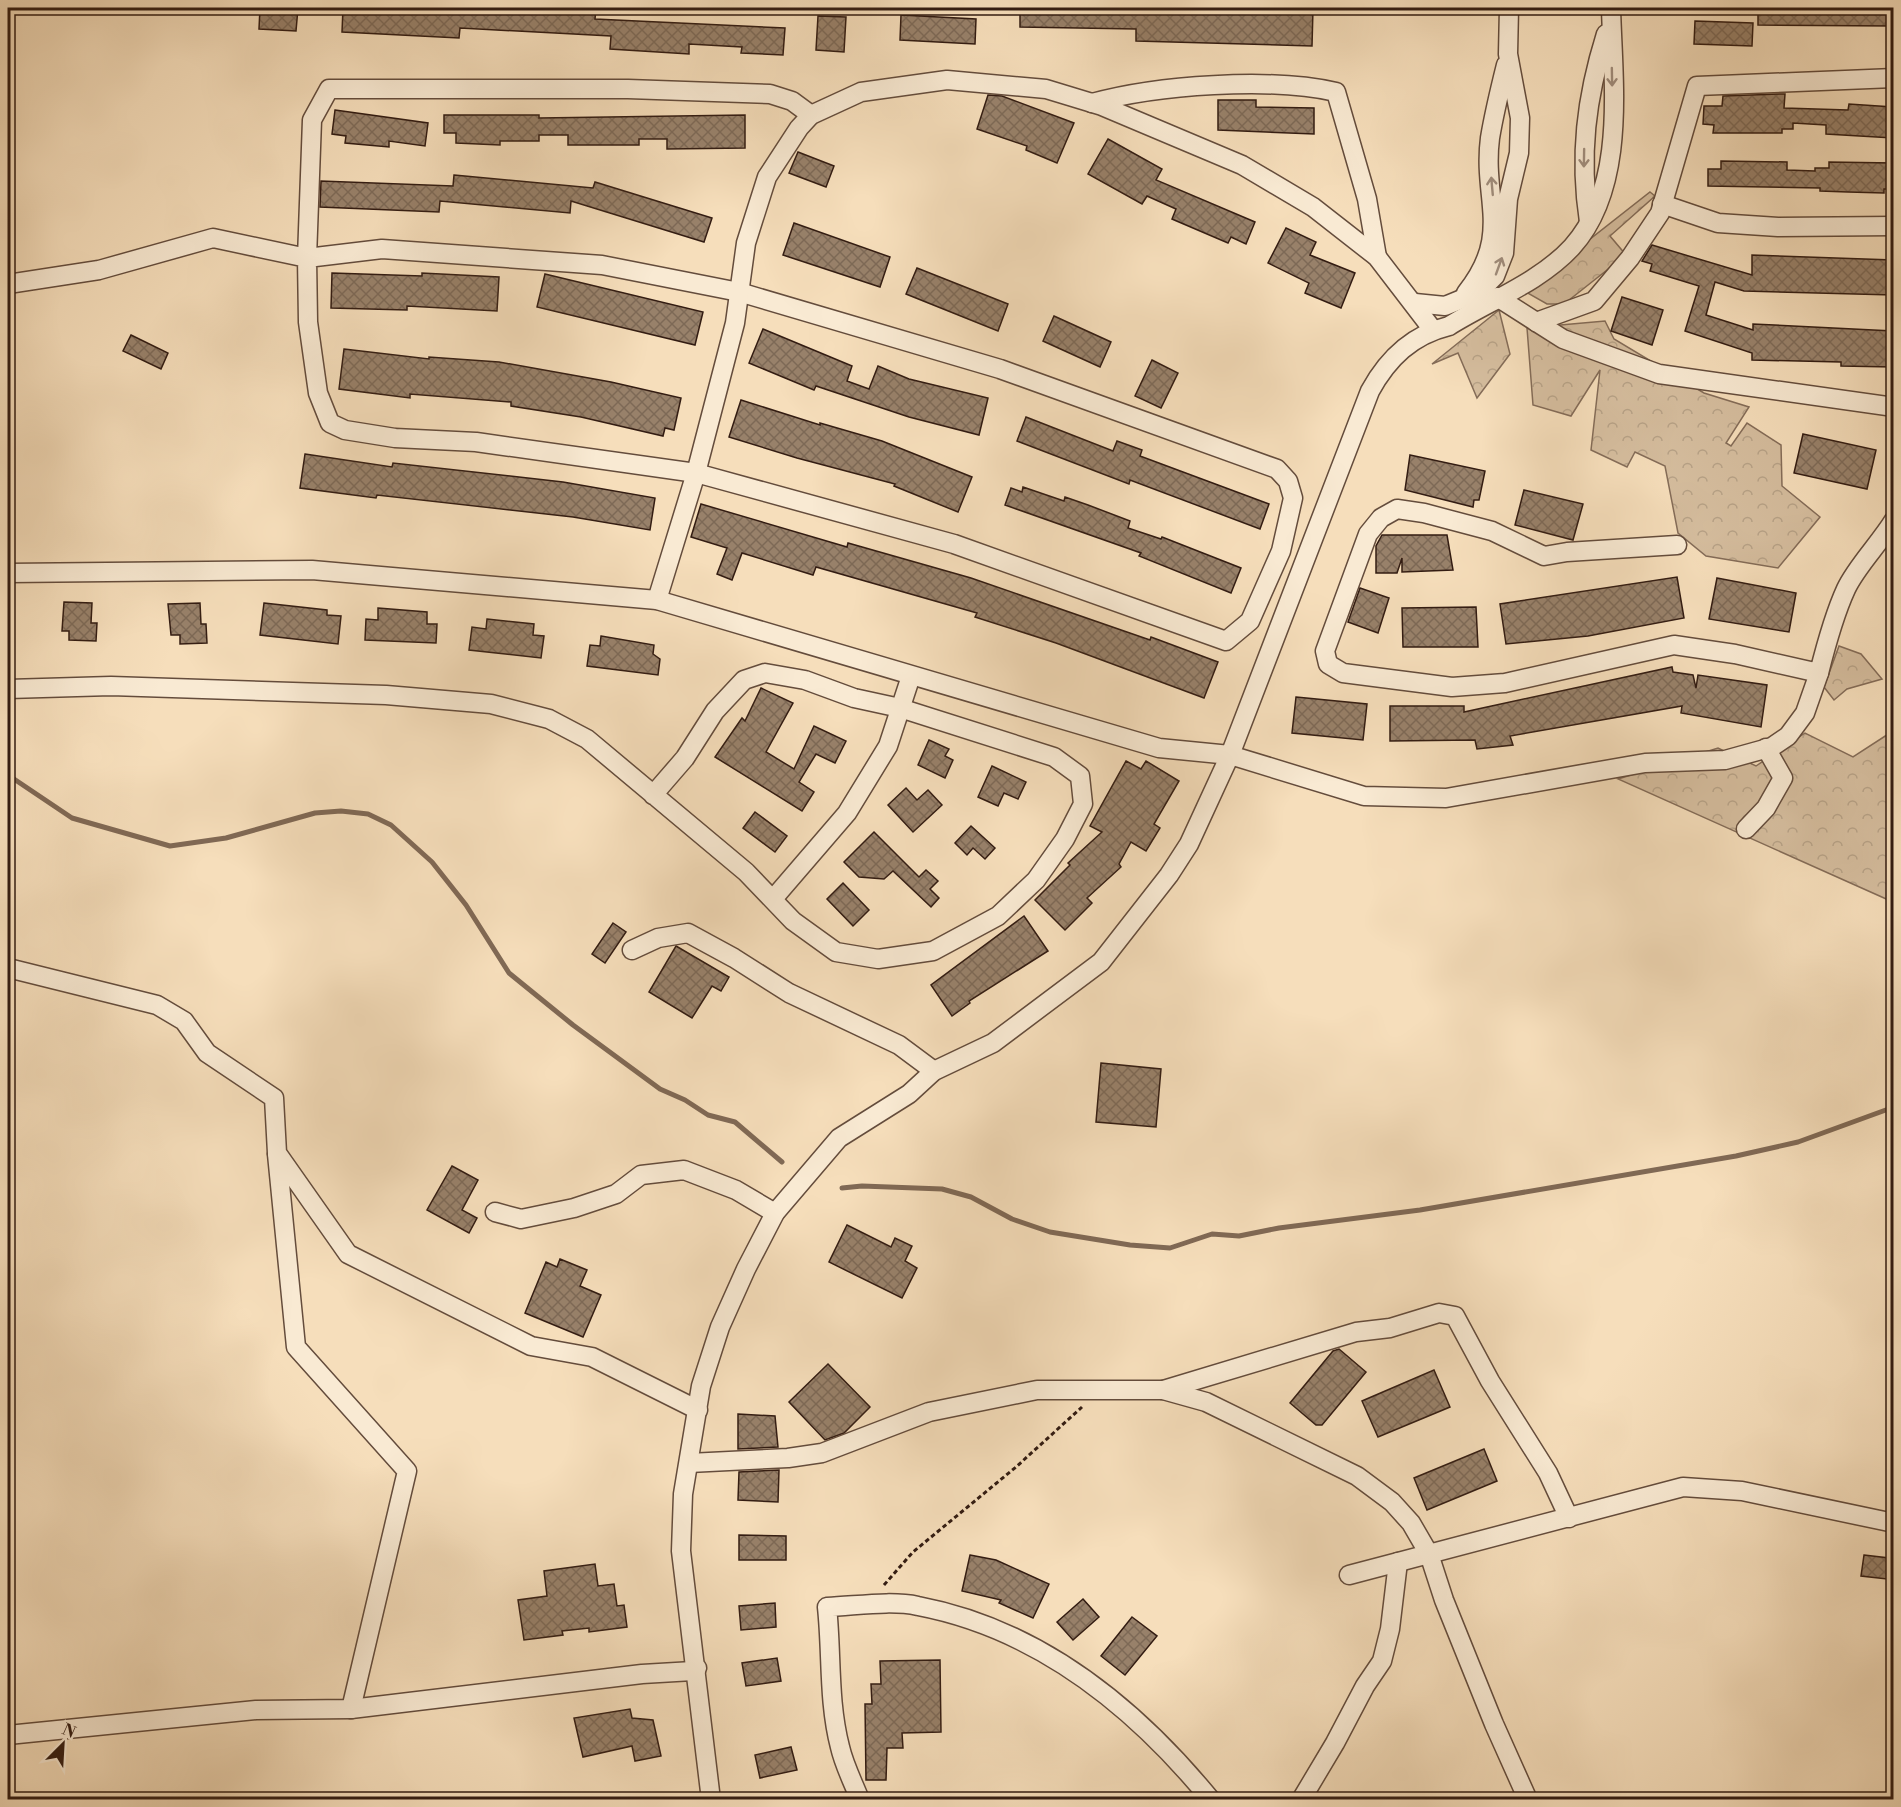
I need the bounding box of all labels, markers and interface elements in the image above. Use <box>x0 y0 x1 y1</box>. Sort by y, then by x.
one-way arrow <box>1607 66 1618 86</box>
one-way arrow <box>1578 147 1590 167</box>
one-way arrow <box>1486 177 1497 197</box>
one-way arrow <box>1495 257 1506 275</box>
north arrow <box>33 1714 93 1774</box>
text: N <box>59 1720 79 1743</box>

